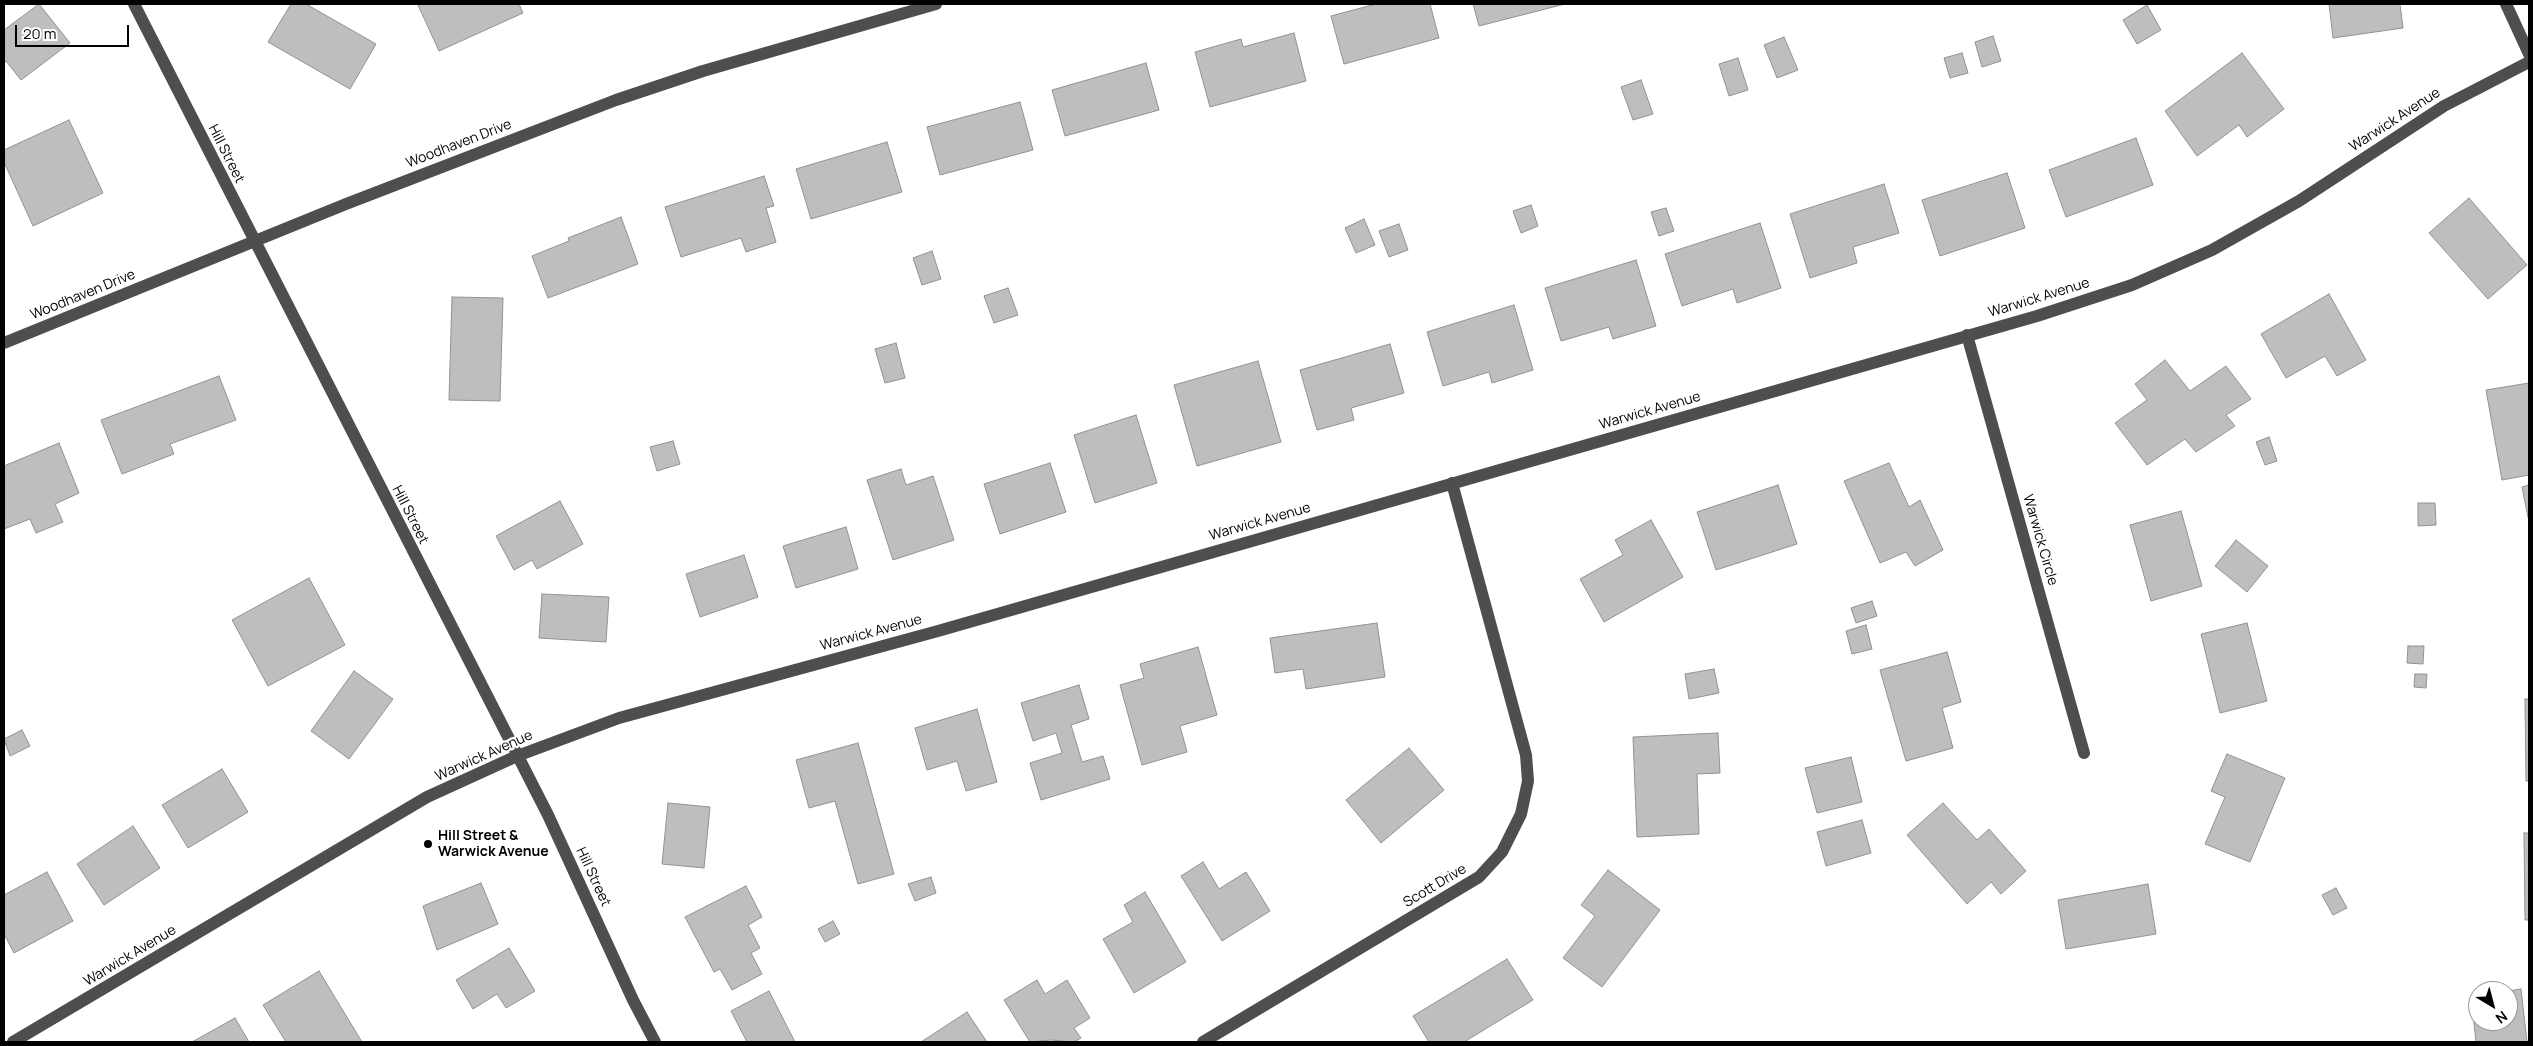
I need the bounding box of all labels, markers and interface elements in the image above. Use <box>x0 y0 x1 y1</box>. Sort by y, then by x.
scale bar <box>18 15 131 47</box>
text: 20 m <box>23 23 56 44</box>
street label: Warwick Avenue <box>2347 84 2443 156</box>
street label: Woodhaven Drive <box>404 116 514 172</box>
street label: Hill Street <box>204 122 248 186</box>
street label: Woodhaven Drive <box>28 266 138 324</box>
street label: Warwick Avenue <box>1986 275 2092 321</box>
street label: Warwick Avenue <box>1597 388 1703 434</box>
street label: Hill Street <box>388 483 432 547</box>
street label: Warwick Circle <box>2019 493 2061 587</box>
street label: Warwick Avenue <box>1207 499 1313 545</box>
street label: Warwick Avenue <box>818 611 924 655</box>
street label: Warwick Avenue <box>433 727 535 785</box>
place label: Hill Street & Warwick Avenue <box>438 828 549 860</box>
marker: Hill Street & Warwick Avenue <box>422 838 434 850</box>
street label: Hill Street <box>572 845 614 909</box>
street label: Scott Drive <box>1401 861 1469 911</box>
street label: Warwick Avenue <box>81 922 179 990</box>
north arrow <box>2468 981 2518 1031</box>
text: N <box>2492 1007 2511 1028</box>

